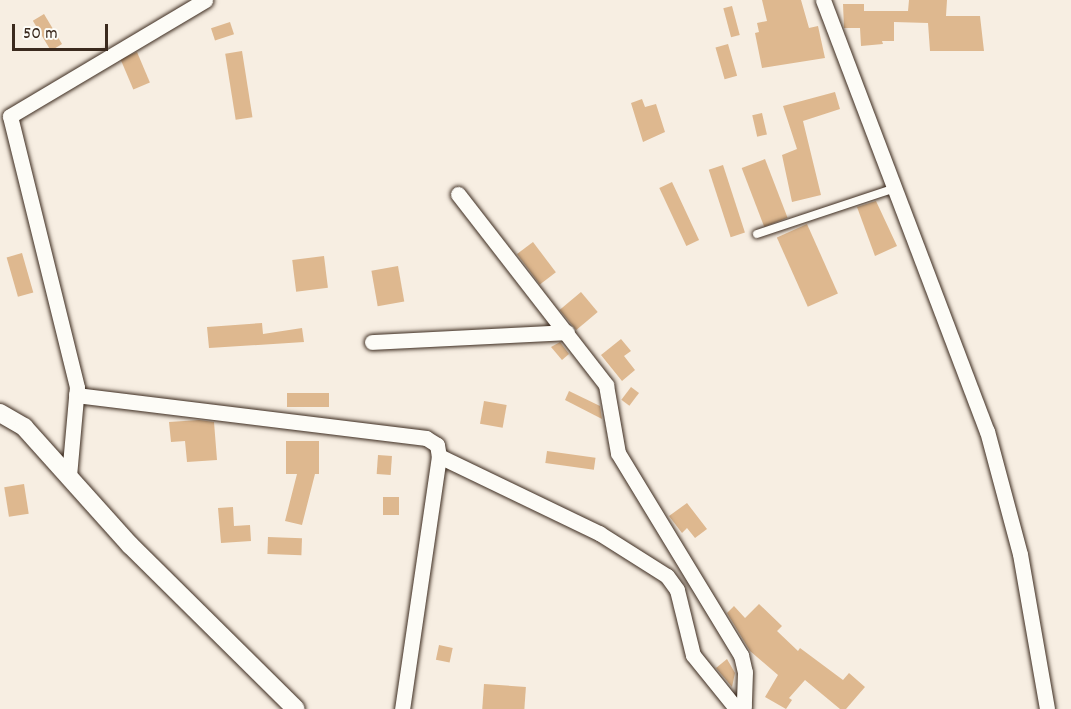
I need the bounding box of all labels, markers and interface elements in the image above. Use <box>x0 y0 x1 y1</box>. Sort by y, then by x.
scale bar <box>15 12 111 50</box>
text: 50 m <box>23 22 58 47</box>

